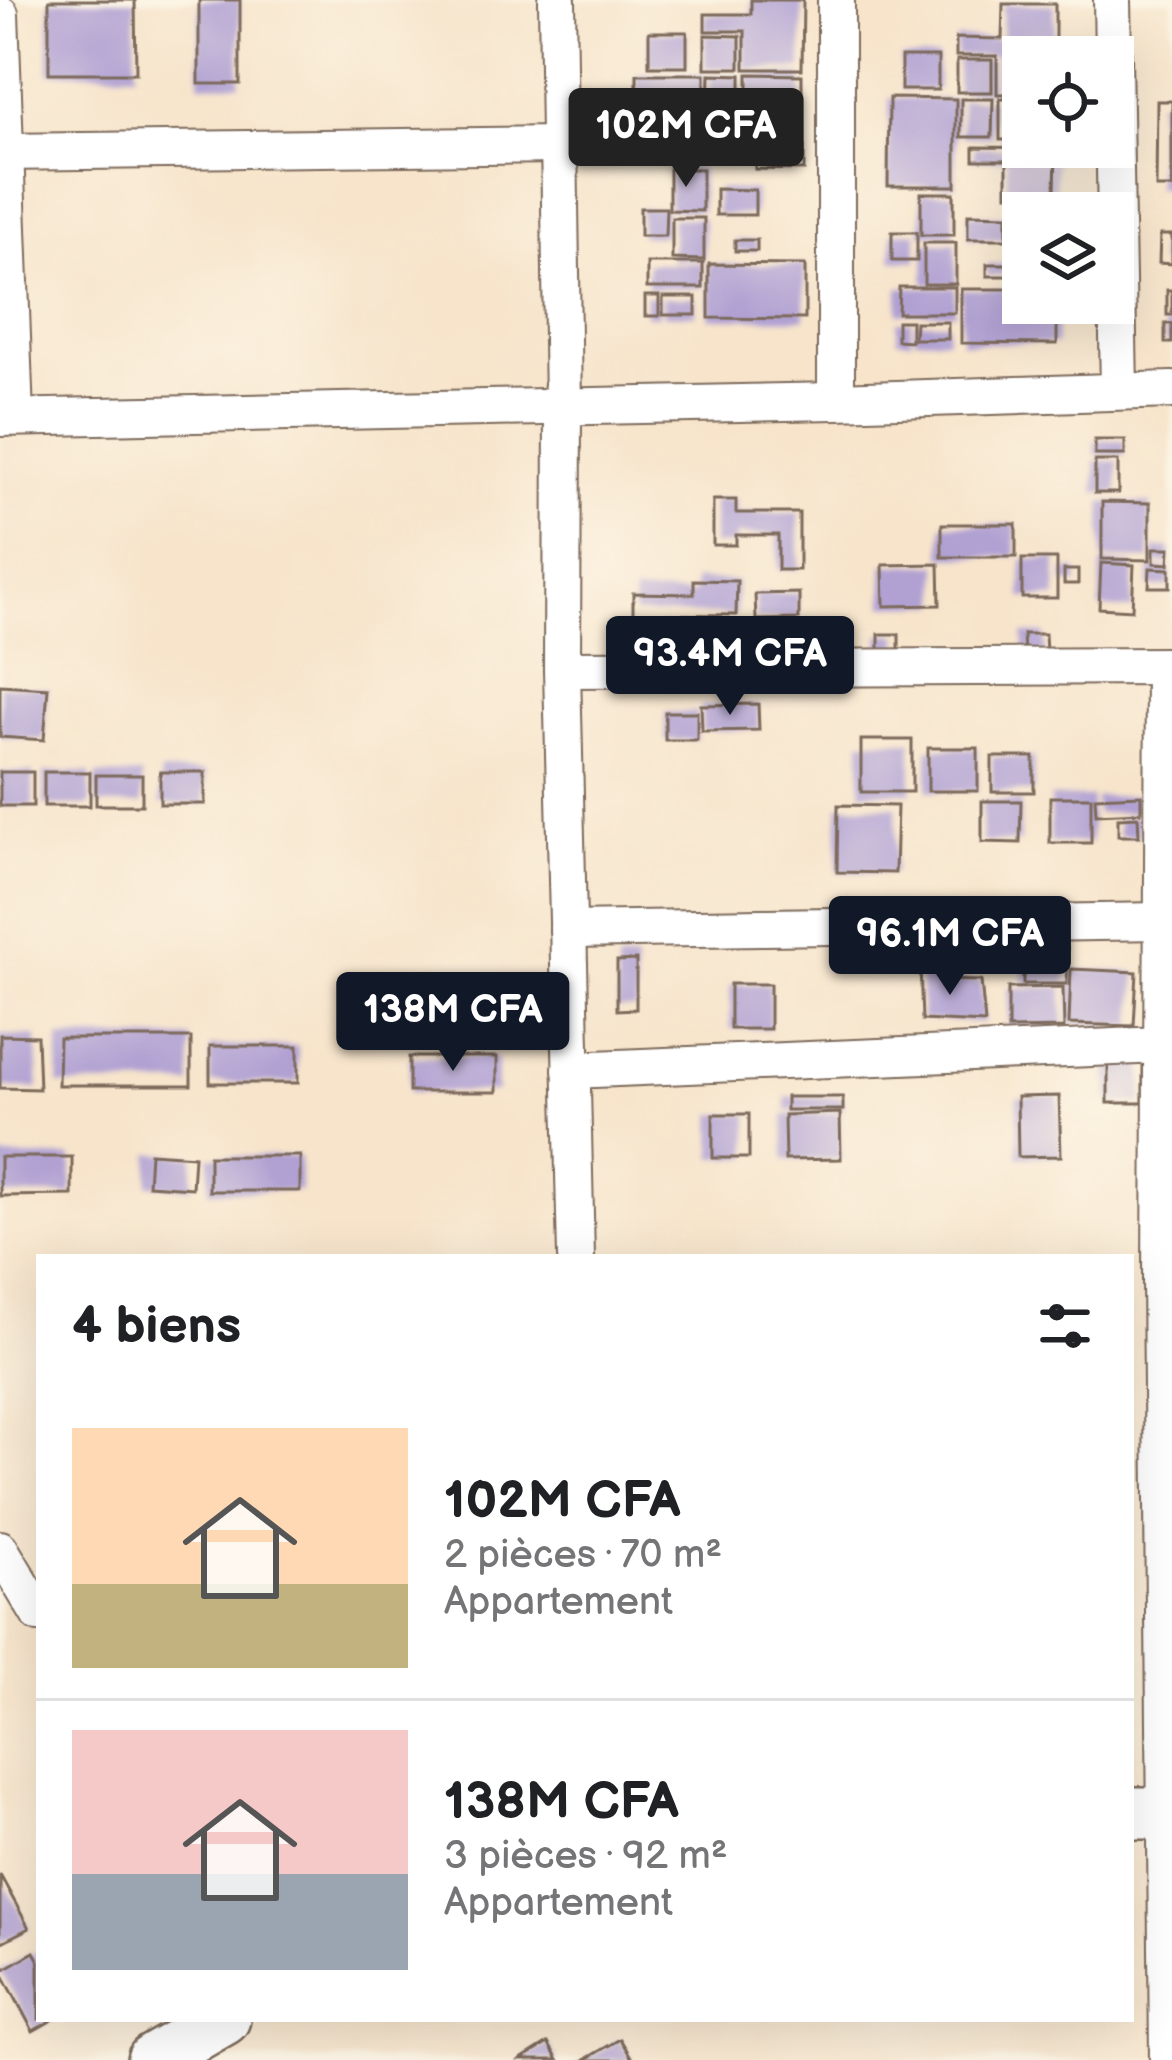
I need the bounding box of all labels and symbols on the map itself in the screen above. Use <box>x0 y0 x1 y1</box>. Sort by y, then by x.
pin: 102M CFA <box>562 88 810 190</box>
pin: 93.4M CFA <box>593 616 867 718</box>
pin: 96.1M CFA <box>813 896 1087 998</box>
pin: 138M CFA <box>329 972 577 1074</box>

